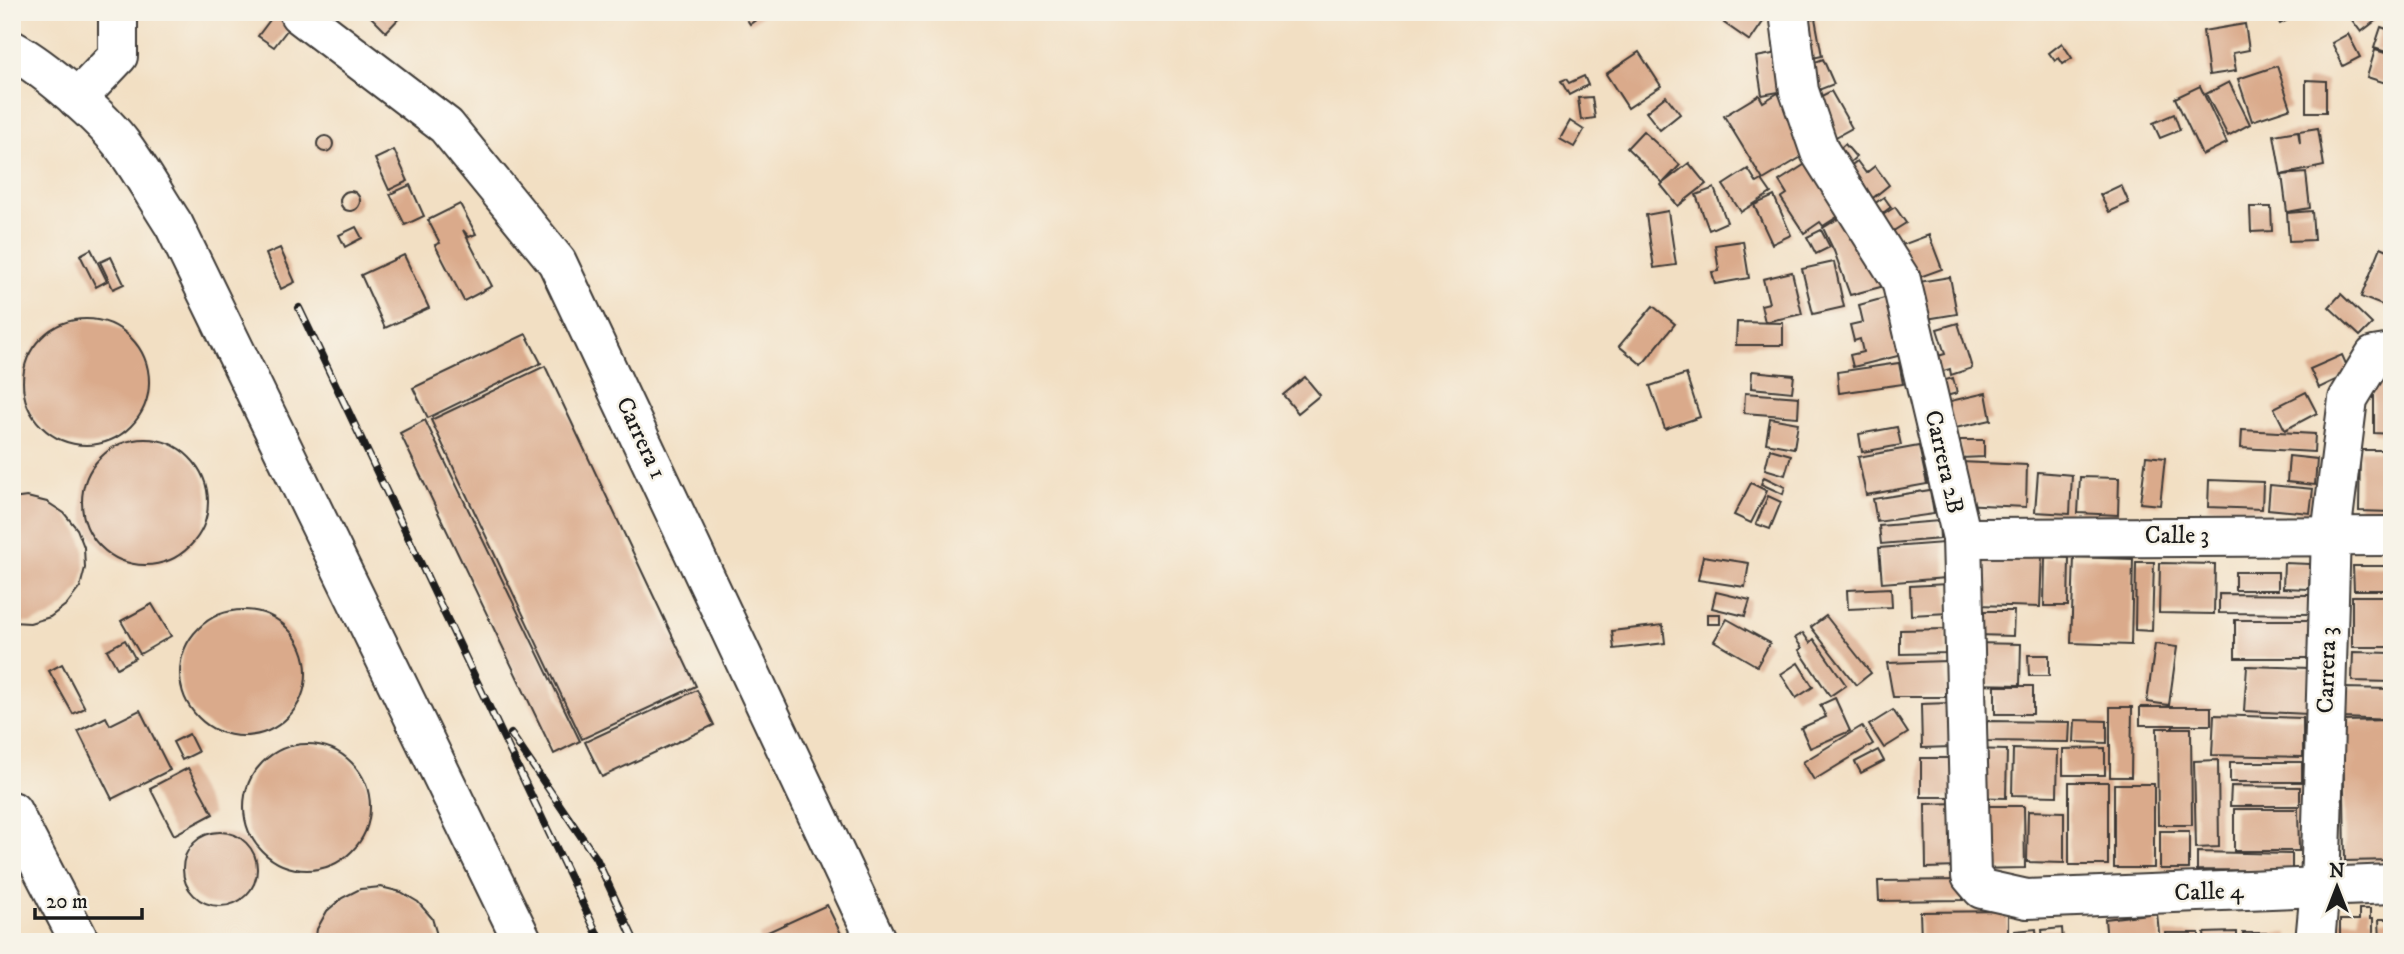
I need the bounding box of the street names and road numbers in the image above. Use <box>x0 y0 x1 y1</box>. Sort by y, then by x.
street label: Carrera 1 <box>609 392 673 484</box>
street label: Carrera 2B <box>1918 407 1970 517</box>
street label: Calle 3 <box>2145 521 2209 551</box>
street label: Carrera 3 <box>2310 626 2344 714</box>
street label: Calle 4 <box>2174 876 2245 908</box>

